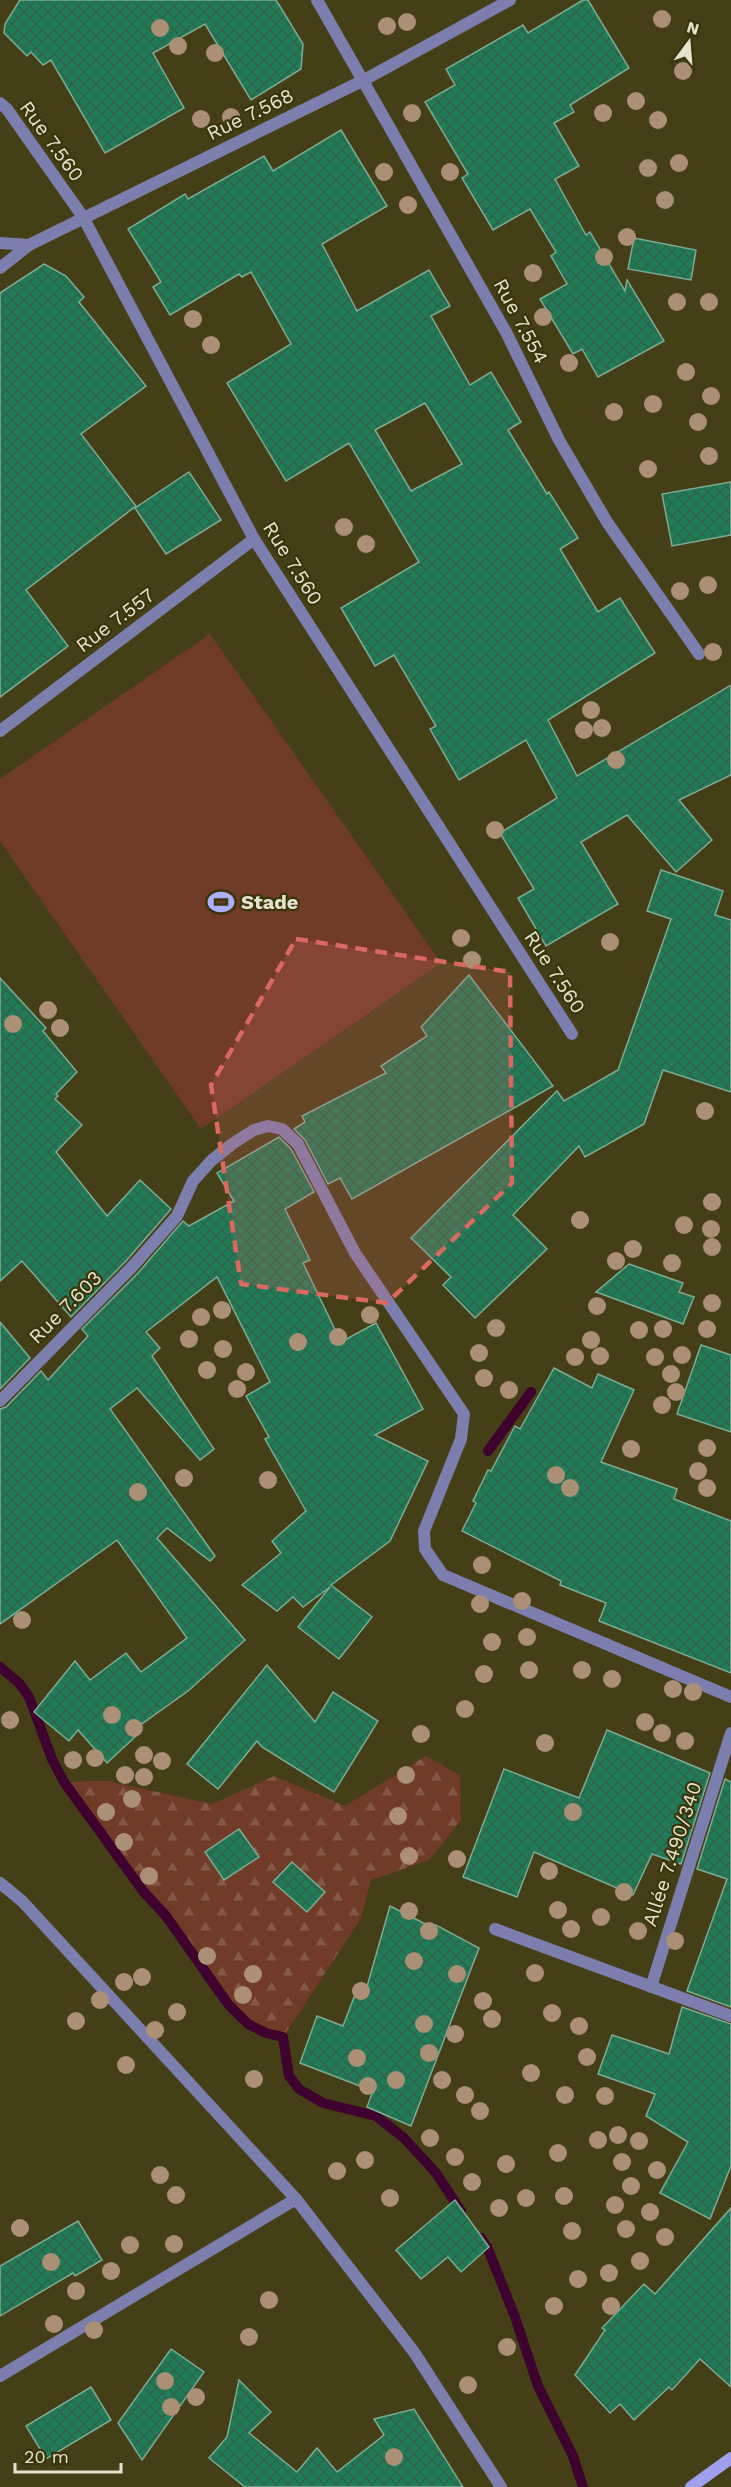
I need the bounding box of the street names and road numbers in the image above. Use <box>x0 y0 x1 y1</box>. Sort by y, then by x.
street label: Rue 7.568 <box>203 83 297 145</box>
street label: Rue 7.560 <box>15 96 89 186</box>
street label: Rue 7.554 <box>489 274 553 368</box>
street label: Rue 7.560 <box>258 517 328 609</box>
street label: Rue 7.557 <box>71 583 159 657</box>
street label: Rue 7.560 <box>519 926 591 1018</box>
street label: Rue 7.603 <box>24 1266 106 1348</box>
street label: Allée 7.490/340 <box>637 1779 707 1929</box>

